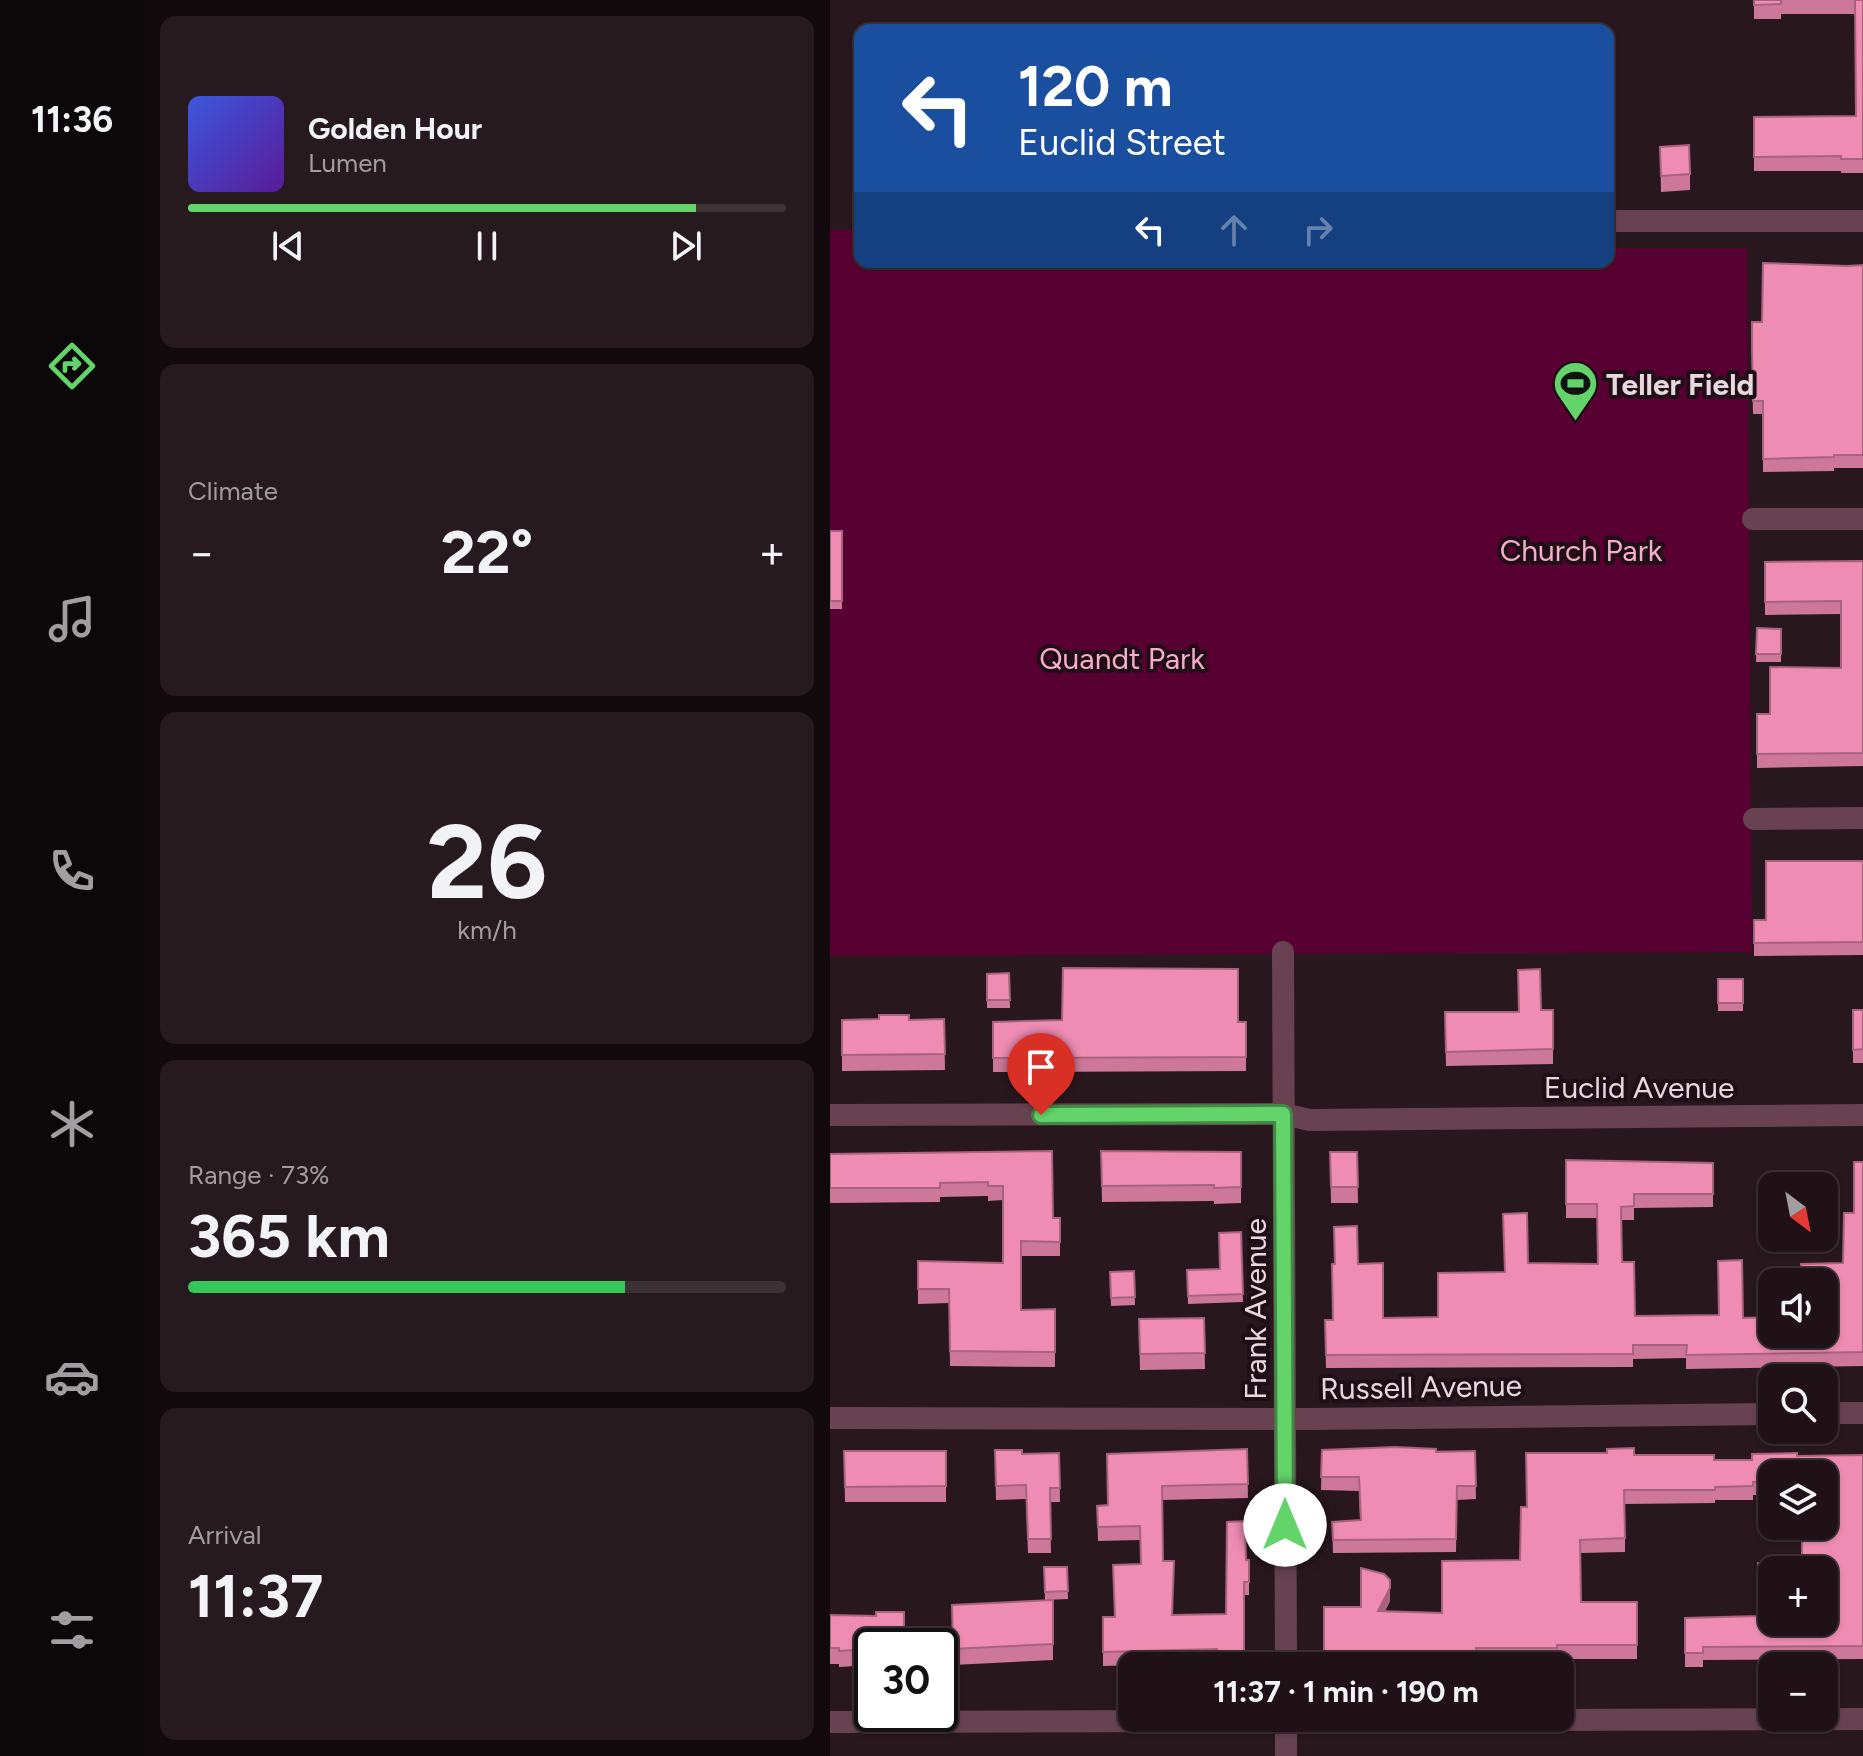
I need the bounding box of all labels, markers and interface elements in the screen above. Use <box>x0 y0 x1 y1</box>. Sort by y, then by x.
text: 120 m <box>1018 53 1173 120</box>
icon: left <box>886 56 990 160</box>
text: 11:36 <box>31 98 113 141</box>
text: Golden Hour <box>308 110 482 147</box>
text: Euclid Street <box>1018 121 1226 164</box>
text: Lumen <box>308 147 387 179</box>
icon: left <box>1128 208 1172 252</box>
icon: ahead <box>1212 208 1256 252</box>
icon: right <box>1296 208 1340 252</box>
icon: previous <box>266 224 310 268</box>
icon: pause <box>465 224 509 268</box>
icon: next <box>664 224 708 268</box>
icon: directions <box>44 338 100 394</box>
sports icon: Teller Field <box>1551 360 1599 423</box>
place label: Teller Field <box>1606 366 1754 403</box>
text: Climate <box>188 475 278 507</box>
text: 22° <box>441 516 533 588</box>
text: − <box>188 526 215 579</box>
text: + <box>759 526 786 579</box>
park label: Church Park <box>1500 532 1663 569</box>
icon: music <box>44 591 100 647</box>
park label: Quandt Park <box>1039 640 1205 677</box>
text: 26 <box>427 799 547 924</box>
icon: phone <box>44 843 100 899</box>
text: km/h <box>457 914 517 946</box>
pin <box>1007 1033 1075 1115</box>
icon: arrive <box>1019 1045 1063 1089</box>
street label: Euclid Avenue <box>1544 1069 1734 1106</box>
icon: climate <box>44 1096 100 1152</box>
text: Range · 73% <box>188 1159 330 1191</box>
north arrow <box>1758 1172 1838 1252</box>
map controls <box>1758 1172 1838 1732</box>
text: 365 km <box>188 1200 390 1272</box>
street label: Frank Avenue <box>1237 1218 1274 1400</box>
button: sound <box>1758 1268 1838 1348</box>
icon: car <box>44 1349 100 1405</box>
button: search <box>1758 1364 1838 1444</box>
street label: Russell Avenue <box>1320 1367 1522 1407</box>
button: layers <box>1758 1460 1838 1540</box>
position arrow <box>1243 1483 1327 1567</box>
text: Arrival <box>188 1519 261 1551</box>
button: + <box>1758 1556 1838 1636</box>
text: 11:37 <box>188 1560 323 1632</box>
icon: filters <box>44 1602 100 1658</box>
speed limit sign: 30 <box>854 1628 958 1732</box>
button: − <box>1758 1652 1838 1732</box>
text: 11:37 · 1 min · 190 m <box>1213 1673 1479 1710</box>

